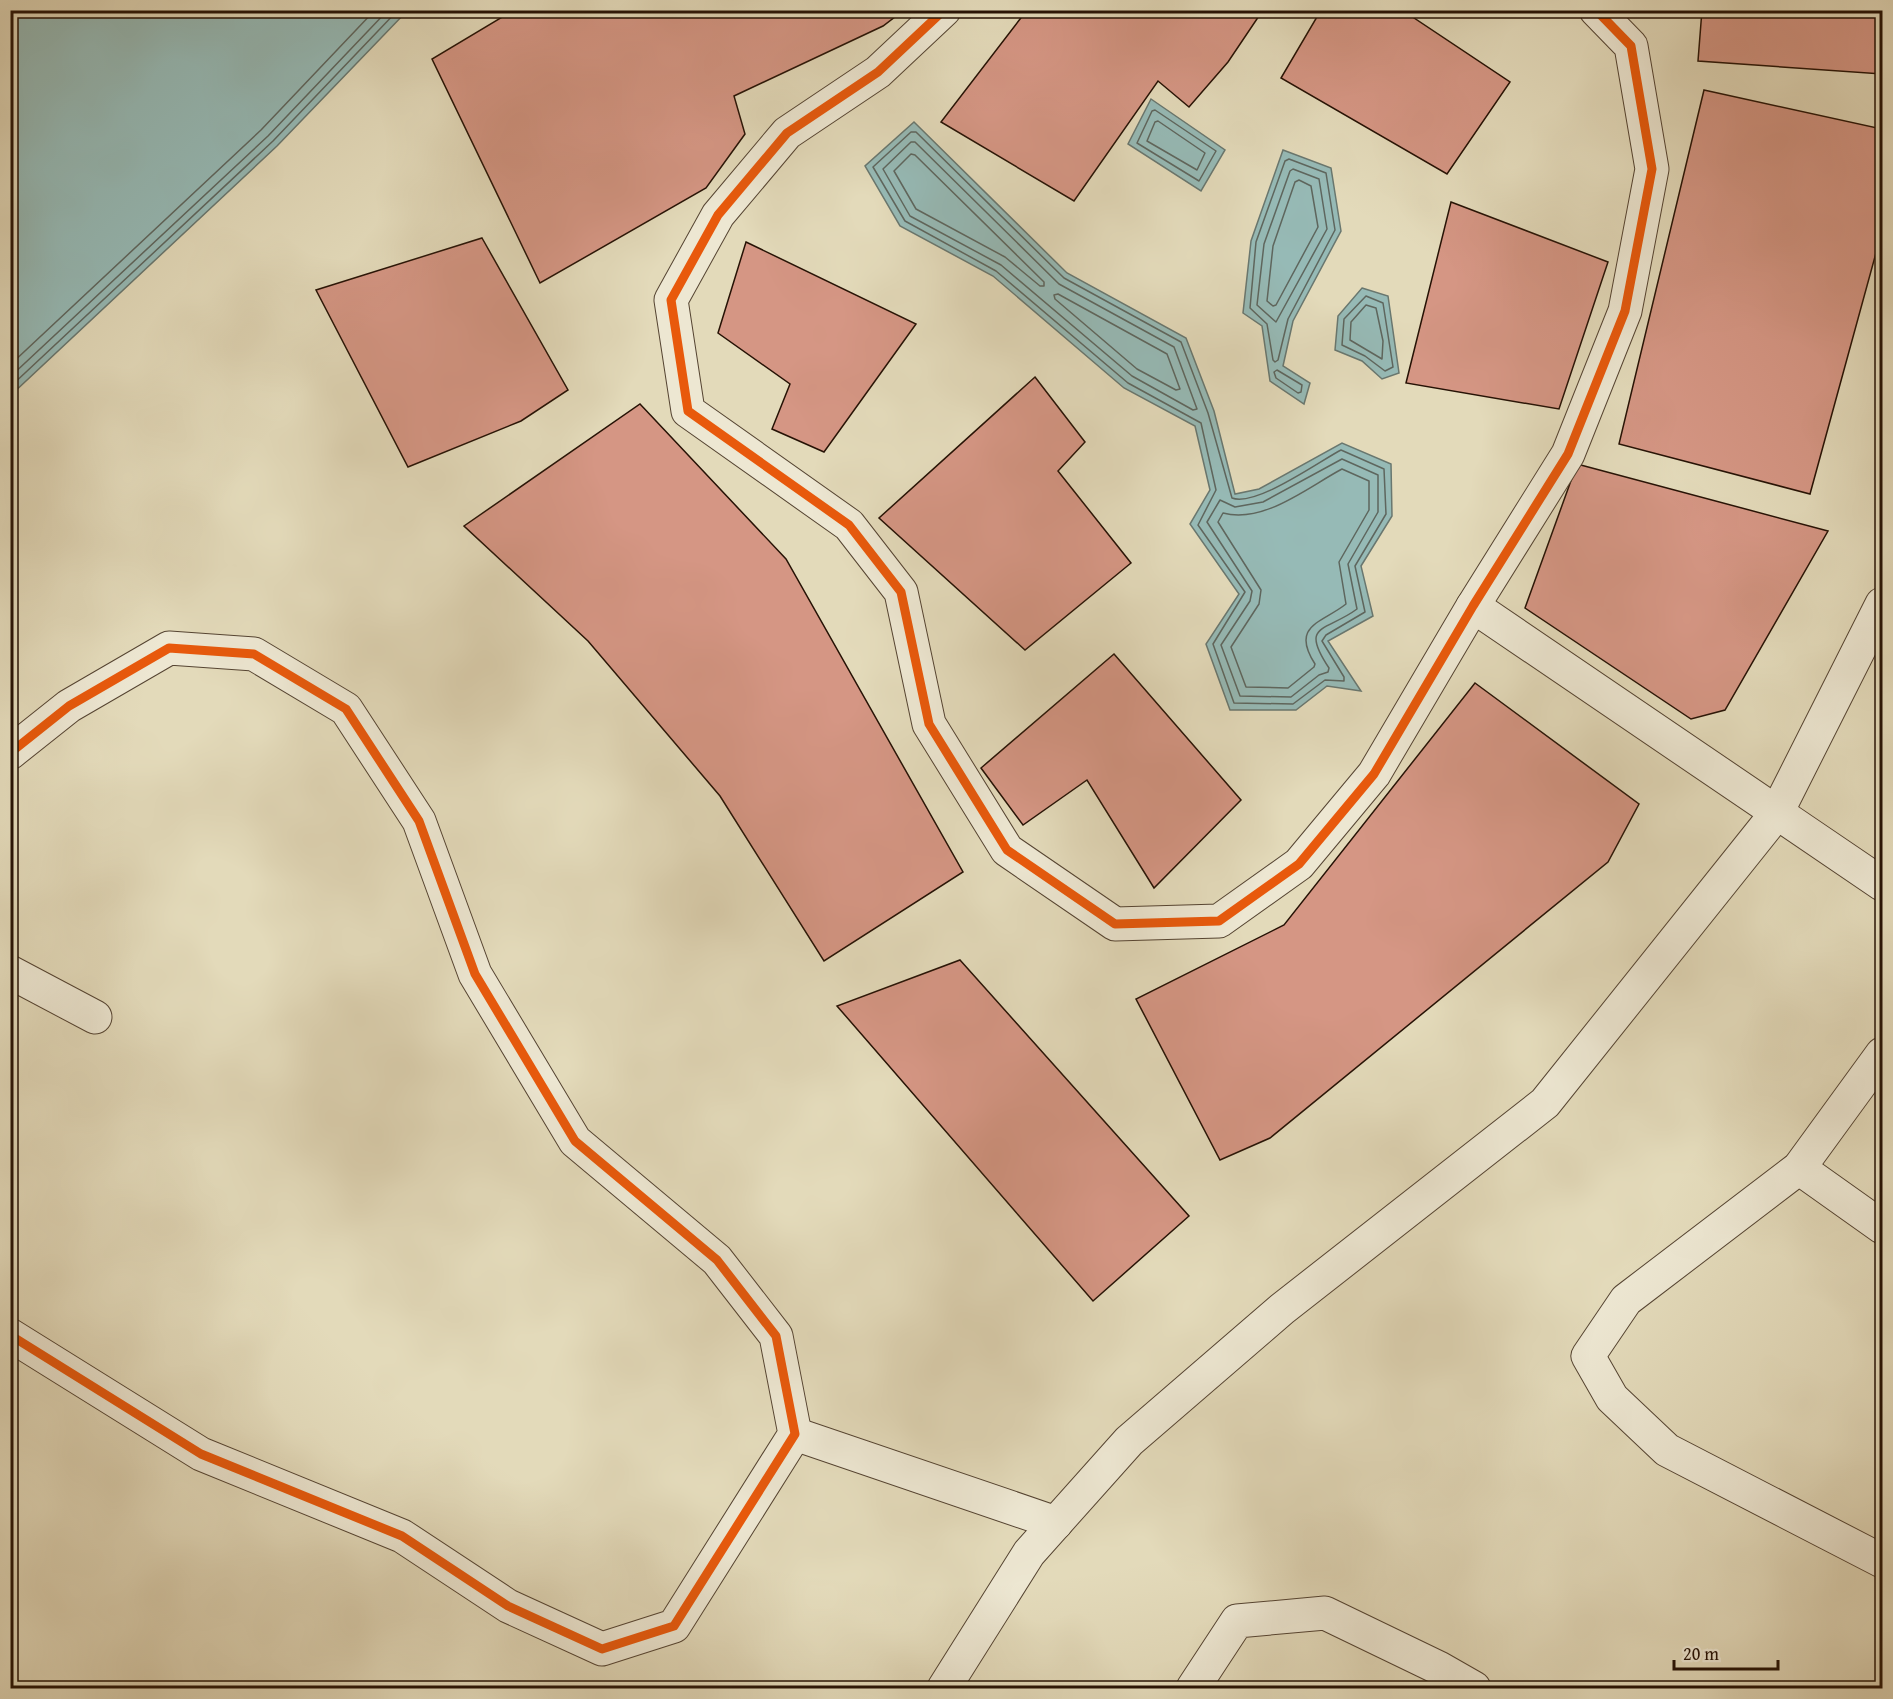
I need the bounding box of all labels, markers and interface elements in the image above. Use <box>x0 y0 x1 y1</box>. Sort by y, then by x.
scale bar <box>1674 1633 1778 1671</box>
text: 20 m <box>1683 1640 1719 1667</box>

